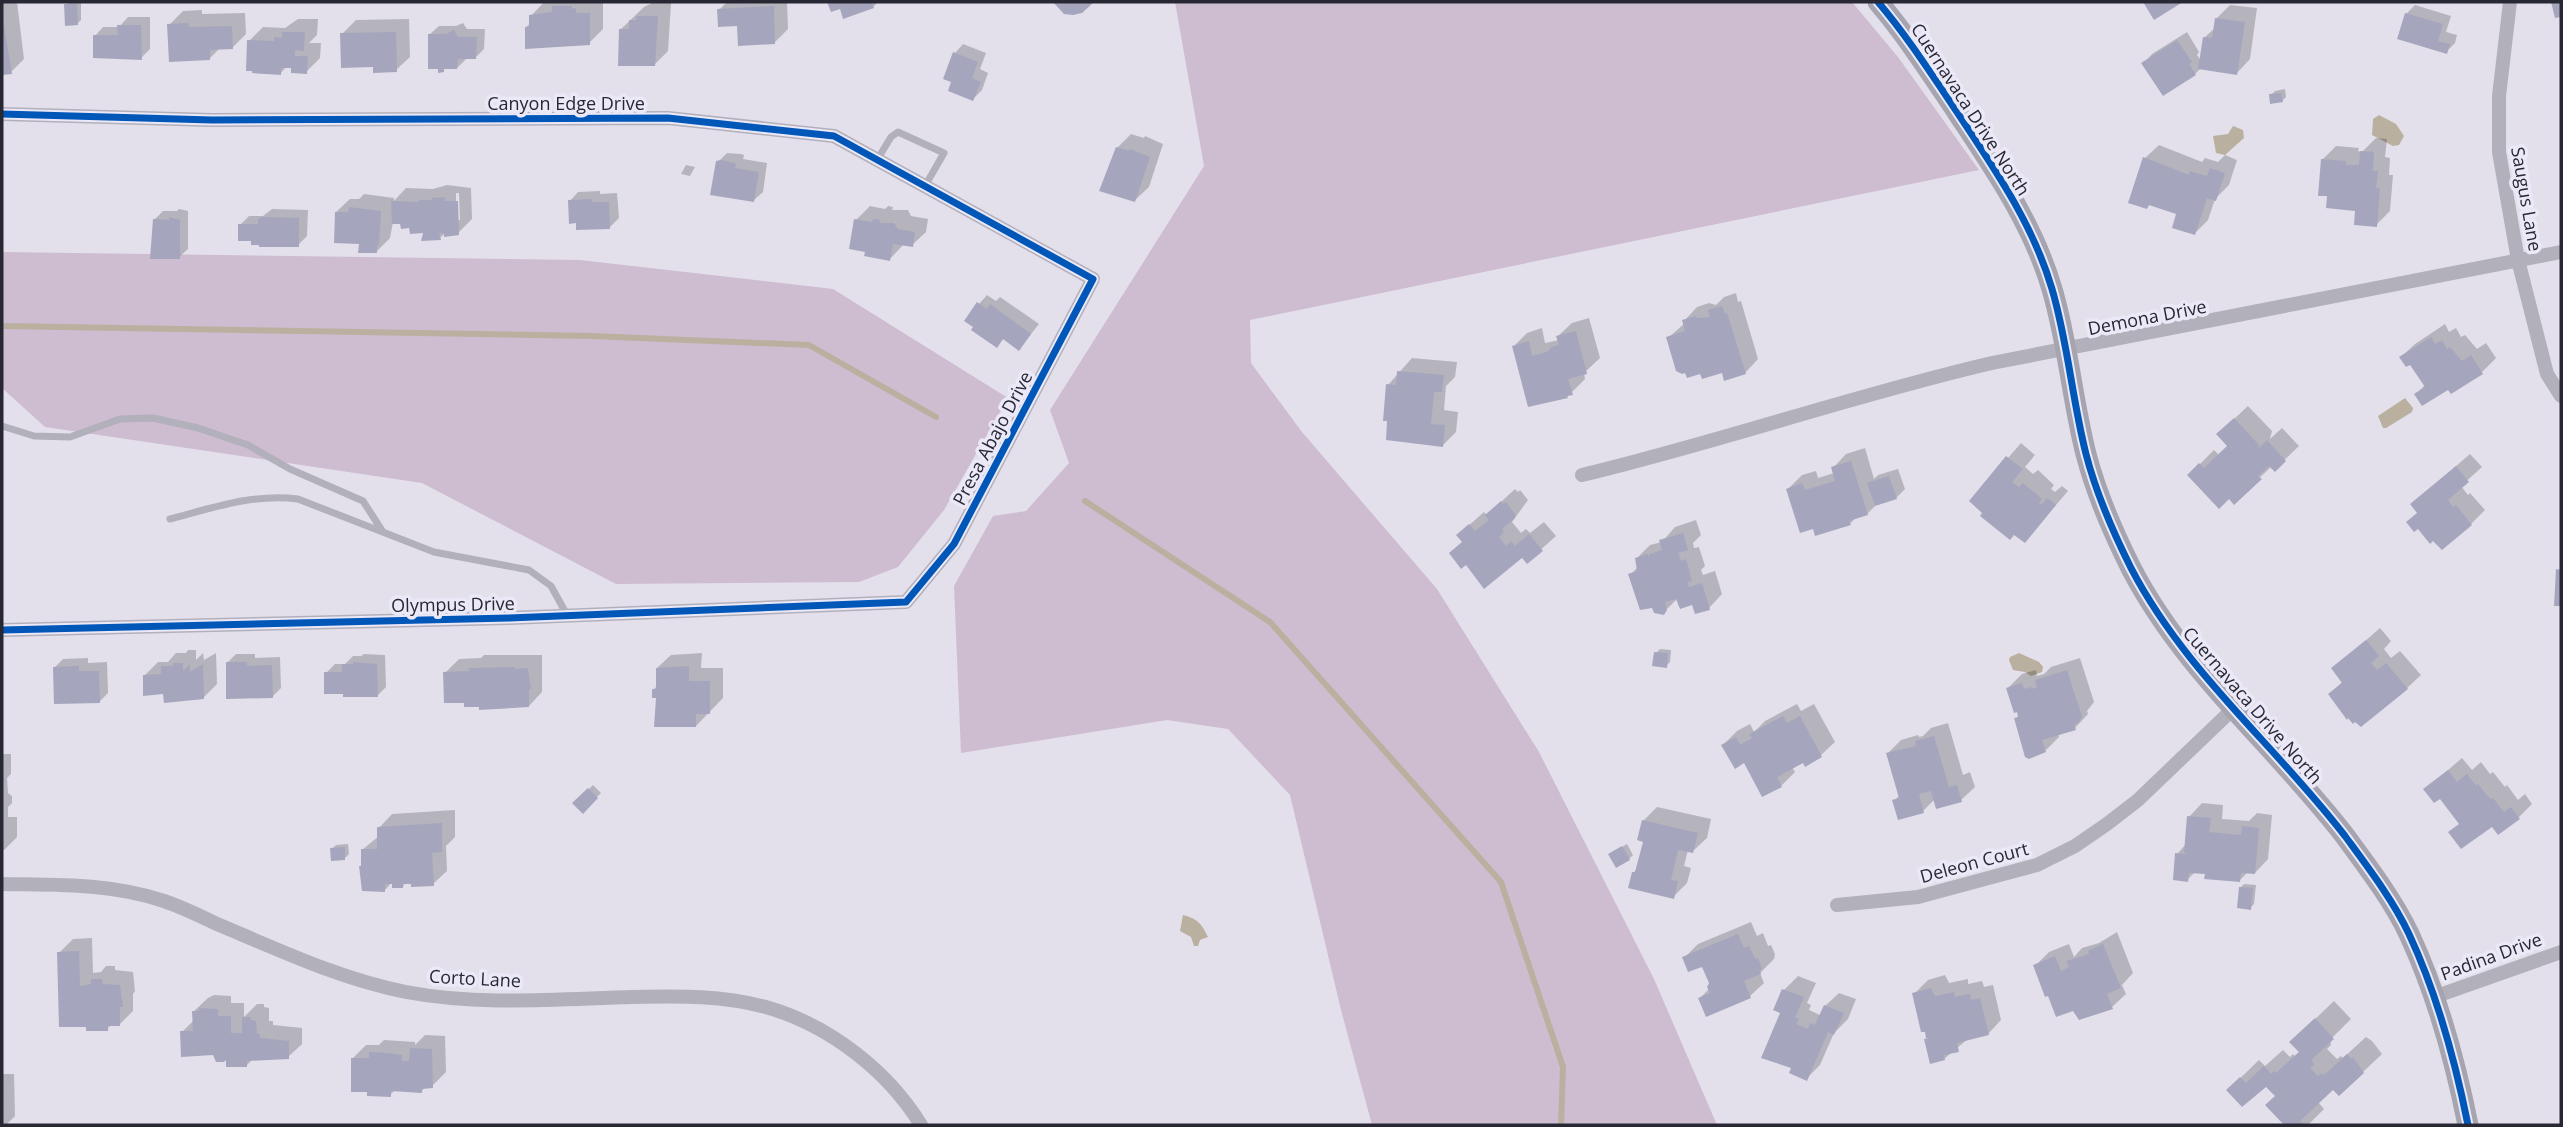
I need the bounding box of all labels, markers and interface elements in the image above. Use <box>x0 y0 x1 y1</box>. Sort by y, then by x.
street label: Cuernavaca Drive North <box>1906 18 2036 200</box>
street label: Canyon Edge Drive <box>487 91 645 115</box>
street label: Saugus Lane <box>2506 145 2548 253</box>
street label: Demona Drive <box>2086 294 2208 340</box>
street label: Presa Abajo Drive <box>947 367 1037 509</box>
street label: Olympus Drive <box>391 591 515 617</box>
street label: Cuernavaca Drive North <box>2178 621 2328 789</box>
street label: Deleon Court <box>1917 836 2031 888</box>
street label: Padina Drive <box>2437 927 2545 985</box>
street label: Corto Lane <box>428 964 522 992</box>

